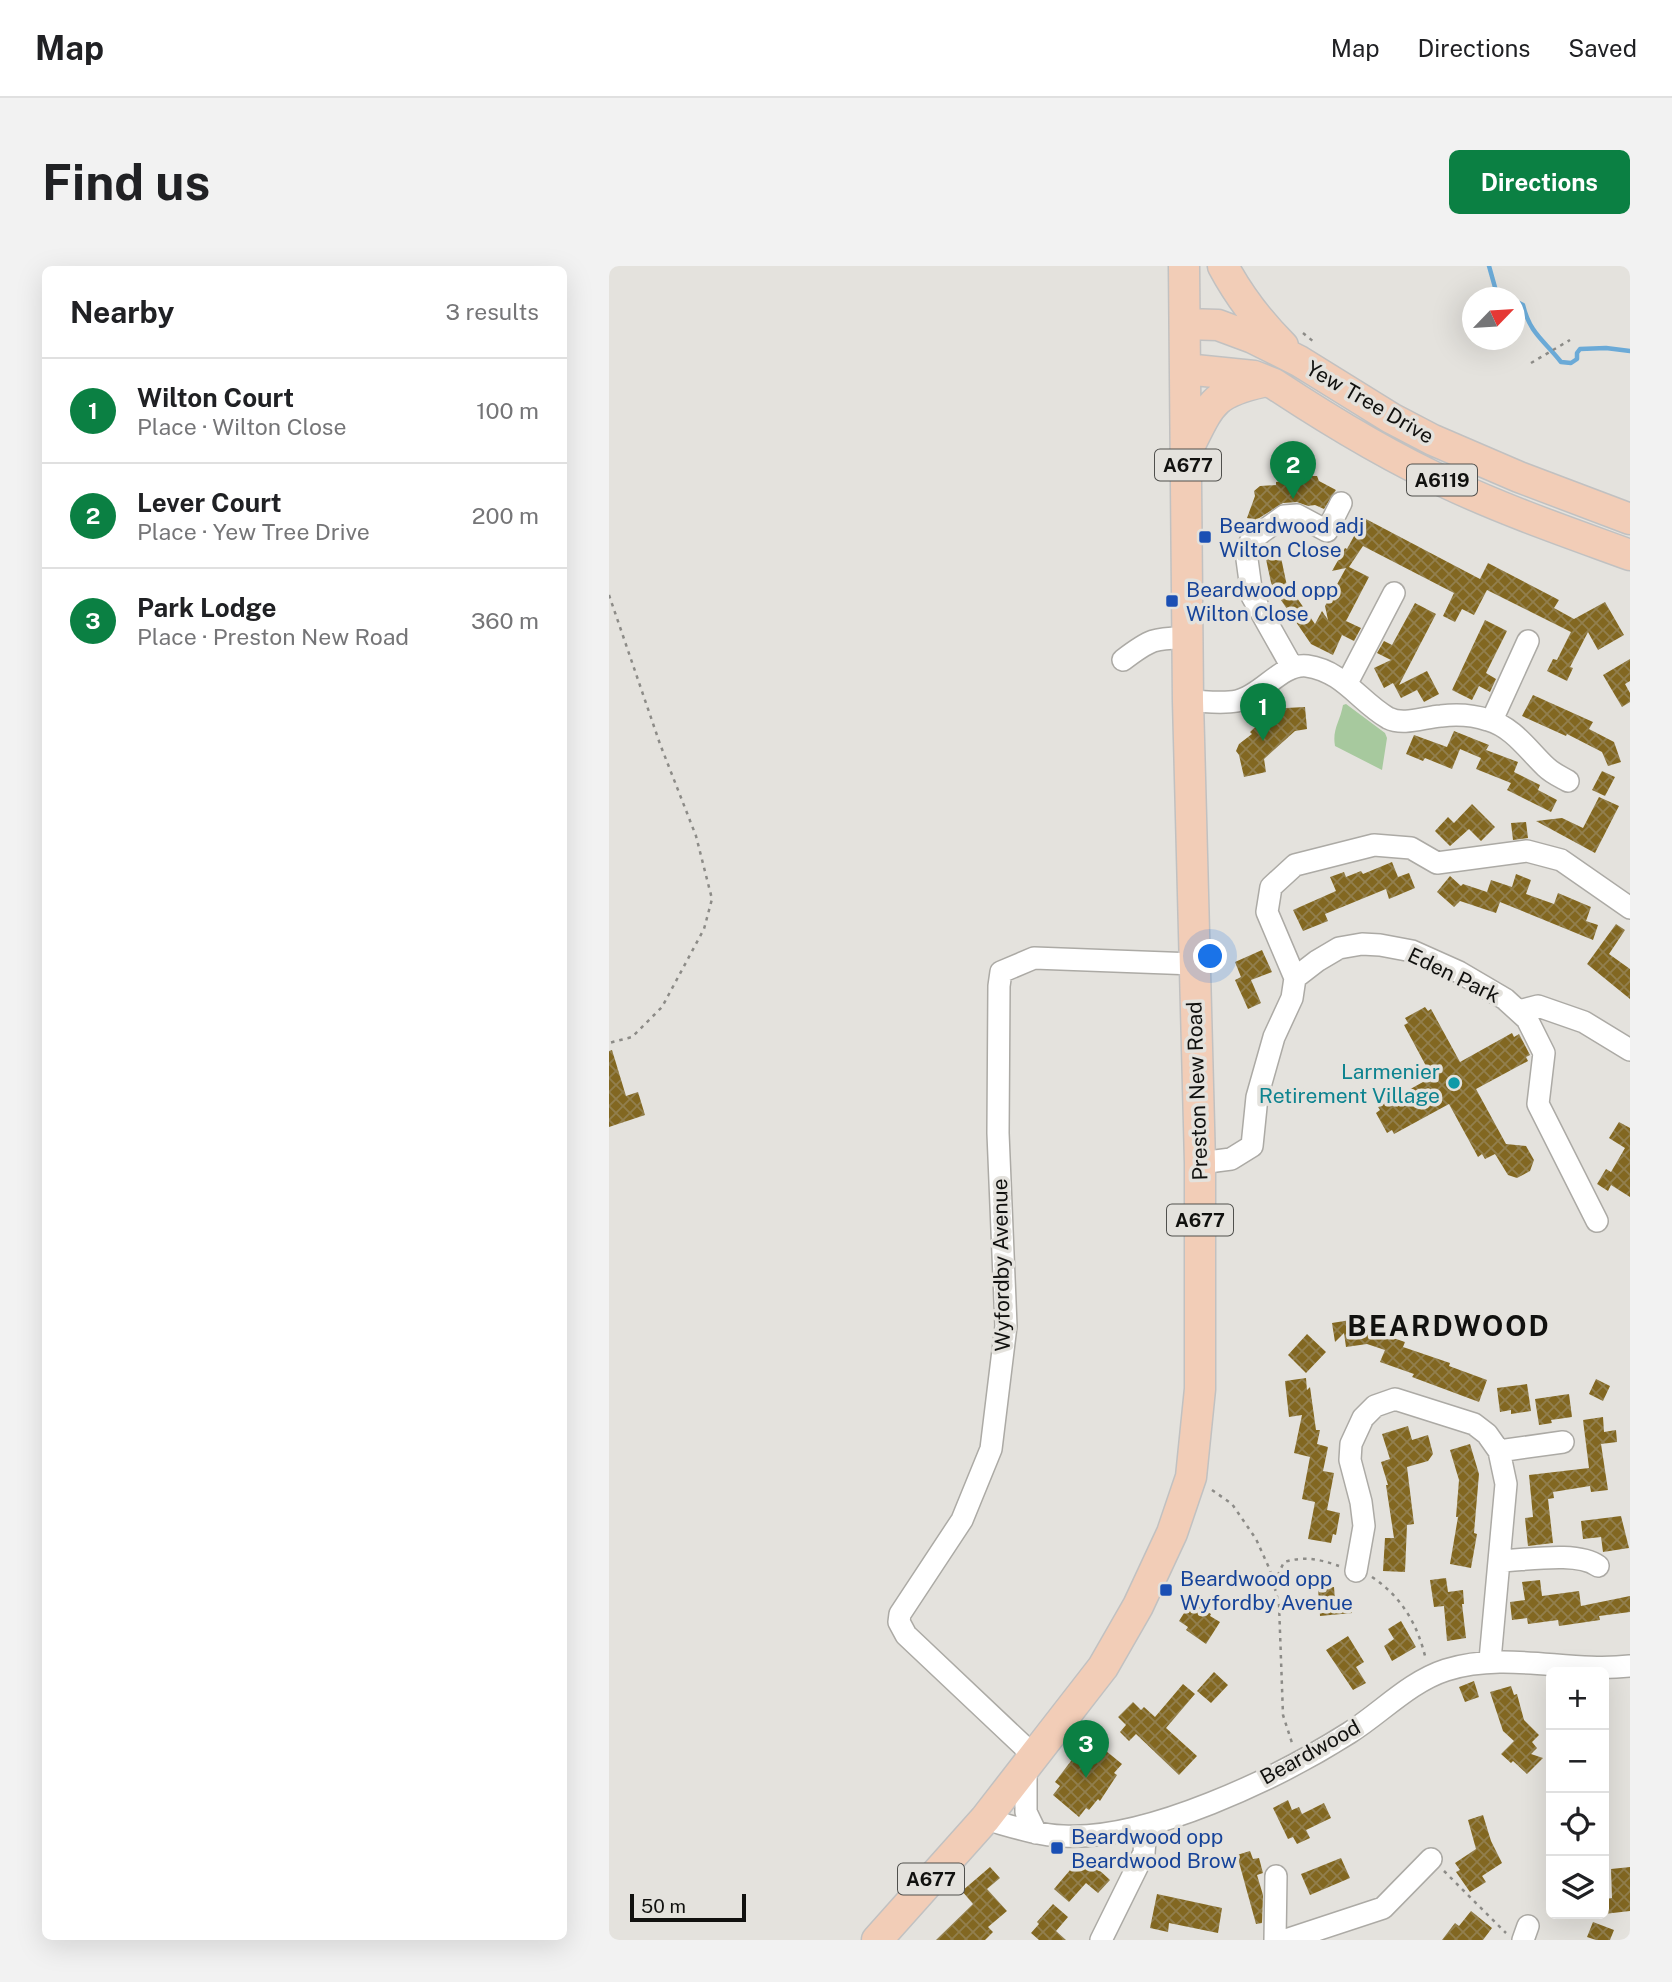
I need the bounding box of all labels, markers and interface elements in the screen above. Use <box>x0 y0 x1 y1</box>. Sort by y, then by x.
text: Map <box>35 29 104 67</box>
text: Map <box>1331 34 1380 62</box>
text: Directions <box>1418 34 1530 62</box>
text: Saved <box>1568 34 1637 62</box>
button: Directions <box>1449 150 1630 214</box>
text: Find us <box>42 153 210 211</box>
north arrow <box>1462 287 1525 350</box>
text: Nearby <box>70 294 174 330</box>
text: 3 results <box>445 298 539 325</box>
street label: Yew Tree Drive <box>1302 355 1438 449</box>
text: Wilton Court <box>137 382 294 413</box>
text: 1 <box>88 397 98 424</box>
text: 100 m <box>476 397 539 424</box>
text: Place · Wilton Close <box>137 413 346 440</box>
pin: 2 <box>1270 441 1316 499</box>
road number: A677 <box>1155 449 1221 480</box>
road number: A6119 <box>1407 464 1477 496</box>
text: Lever Court <box>137 487 282 518</box>
text: 2 <box>86 502 100 529</box>
text: 200 m <box>472 502 539 529</box>
place label: Beardwood adj Wilton Close <box>1219 513 1364 562</box>
text: Place · Yew Tree Drive <box>137 518 370 545</box>
marker: Beardwood adj Wilton Close <box>1197 529 1213 545</box>
place label: Beardwood opp Wilton Close <box>1186 577 1338 626</box>
text: Park Lodge <box>137 592 276 623</box>
marker: Beardwood opp Wilton Close <box>1164 593 1180 609</box>
text: 3 <box>85 607 101 634</box>
text: 360 m <box>471 607 539 634</box>
text: Place · Preston New Road <box>137 623 409 650</box>
pin: 1 <box>1240 683 1286 741</box>
your location <box>1193 939 1227 973</box>
street label: Eden Park <box>1404 942 1504 1008</box>
street label: Preston New Road <box>1181 1001 1213 1181</box>
place label: Larmenier Retirement Village <box>1259 1059 1440 1108</box>
marker: Larmenier Retirement Village <box>1446 1075 1462 1091</box>
street label: Wyfordby Avenue <box>987 1178 1015 1352</box>
road number: A677 <box>1167 1204 1233 1236</box>
district label: BEARDWOOD <box>1347 1309 1551 1342</box>
place label: Beardwood opp Wyfordby Avenue <box>1180 1566 1353 1615</box>
marker: Beardwood opp Wyfordby Avenue <box>1158 1582 1174 1598</box>
map controls <box>1546 1667 1609 1919</box>
button: + <box>1546 1667 1609 1730</box>
street label: Beardwood <box>1256 1714 1364 1790</box>
pin: 3 <box>1063 1720 1109 1778</box>
button: − <box>1546 1730 1609 1793</box>
button: locate <box>1546 1793 1609 1856</box>
place label: Beardwood opp Beardwood Brow <box>1071 1824 1237 1873</box>
marker: Beardwood opp Beardwood Brow <box>1049 1840 1065 1856</box>
button: layers <box>1546 1856 1609 1919</box>
road number: A677 <box>898 1863 964 1894</box>
scale bar <box>630 1891 745 1923</box>
text: 50 m <box>641 1895 686 1917</box>

